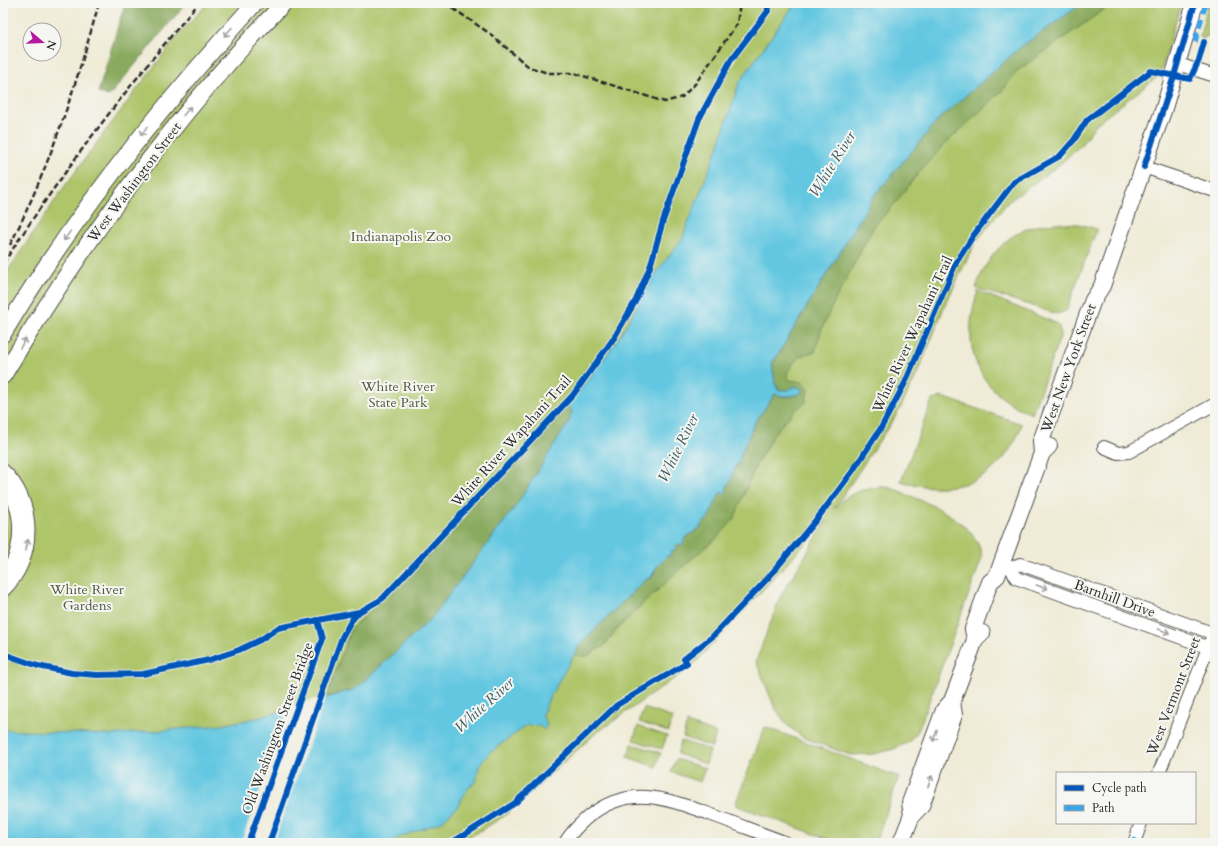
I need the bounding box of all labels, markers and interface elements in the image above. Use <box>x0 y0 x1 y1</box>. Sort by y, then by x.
north arrow <box>22 22 62 62</box>
one-way arrow <box>224 27 233 37</box>
text: N <box>42 38 60 52</box>
one-way arrow <box>183 106 192 117</box>
street label: West Washington Street <box>82 118 186 247</box>
one-way arrow <box>140 126 149 137</box>
water label: White River <box>804 127 861 201</box>
park label: Indianapolis Zoo <box>351 227 452 246</box>
one-way arrow <box>63 230 71 241</box>
street label: White River Wapahani Trail <box>867 252 957 417</box>
street label: West New York Street <box>1036 300 1101 436</box>
one-way arrow <box>19 338 27 349</box>
street label: White River Wapahani Trail <box>446 371 576 512</box>
park label: White River State Park <box>360 377 436 412</box>
water label: White River <box>653 410 704 486</box>
one-way arrow <box>23 539 31 552</box>
street label: Barnhill Drive <box>1072 575 1158 622</box>
park label: White River Gardens <box>49 580 125 615</box>
one-way arrow <box>1035 584 1047 592</box>
one-way arrow <box>1158 628 1170 636</box>
street label: West Vermont Street <box>1142 634 1205 759</box>
street label: Old Washington Street Bridge <box>237 639 317 817</box>
water label: White River <box>450 672 519 737</box>
one-way arrow <box>930 729 938 741</box>
legend <box>1056 772 1196 824</box>
one-way arrow <box>927 775 934 788</box>
text: Cycle path <box>1092 780 1147 796</box>
text: Path <box>1092 800 1115 816</box>

